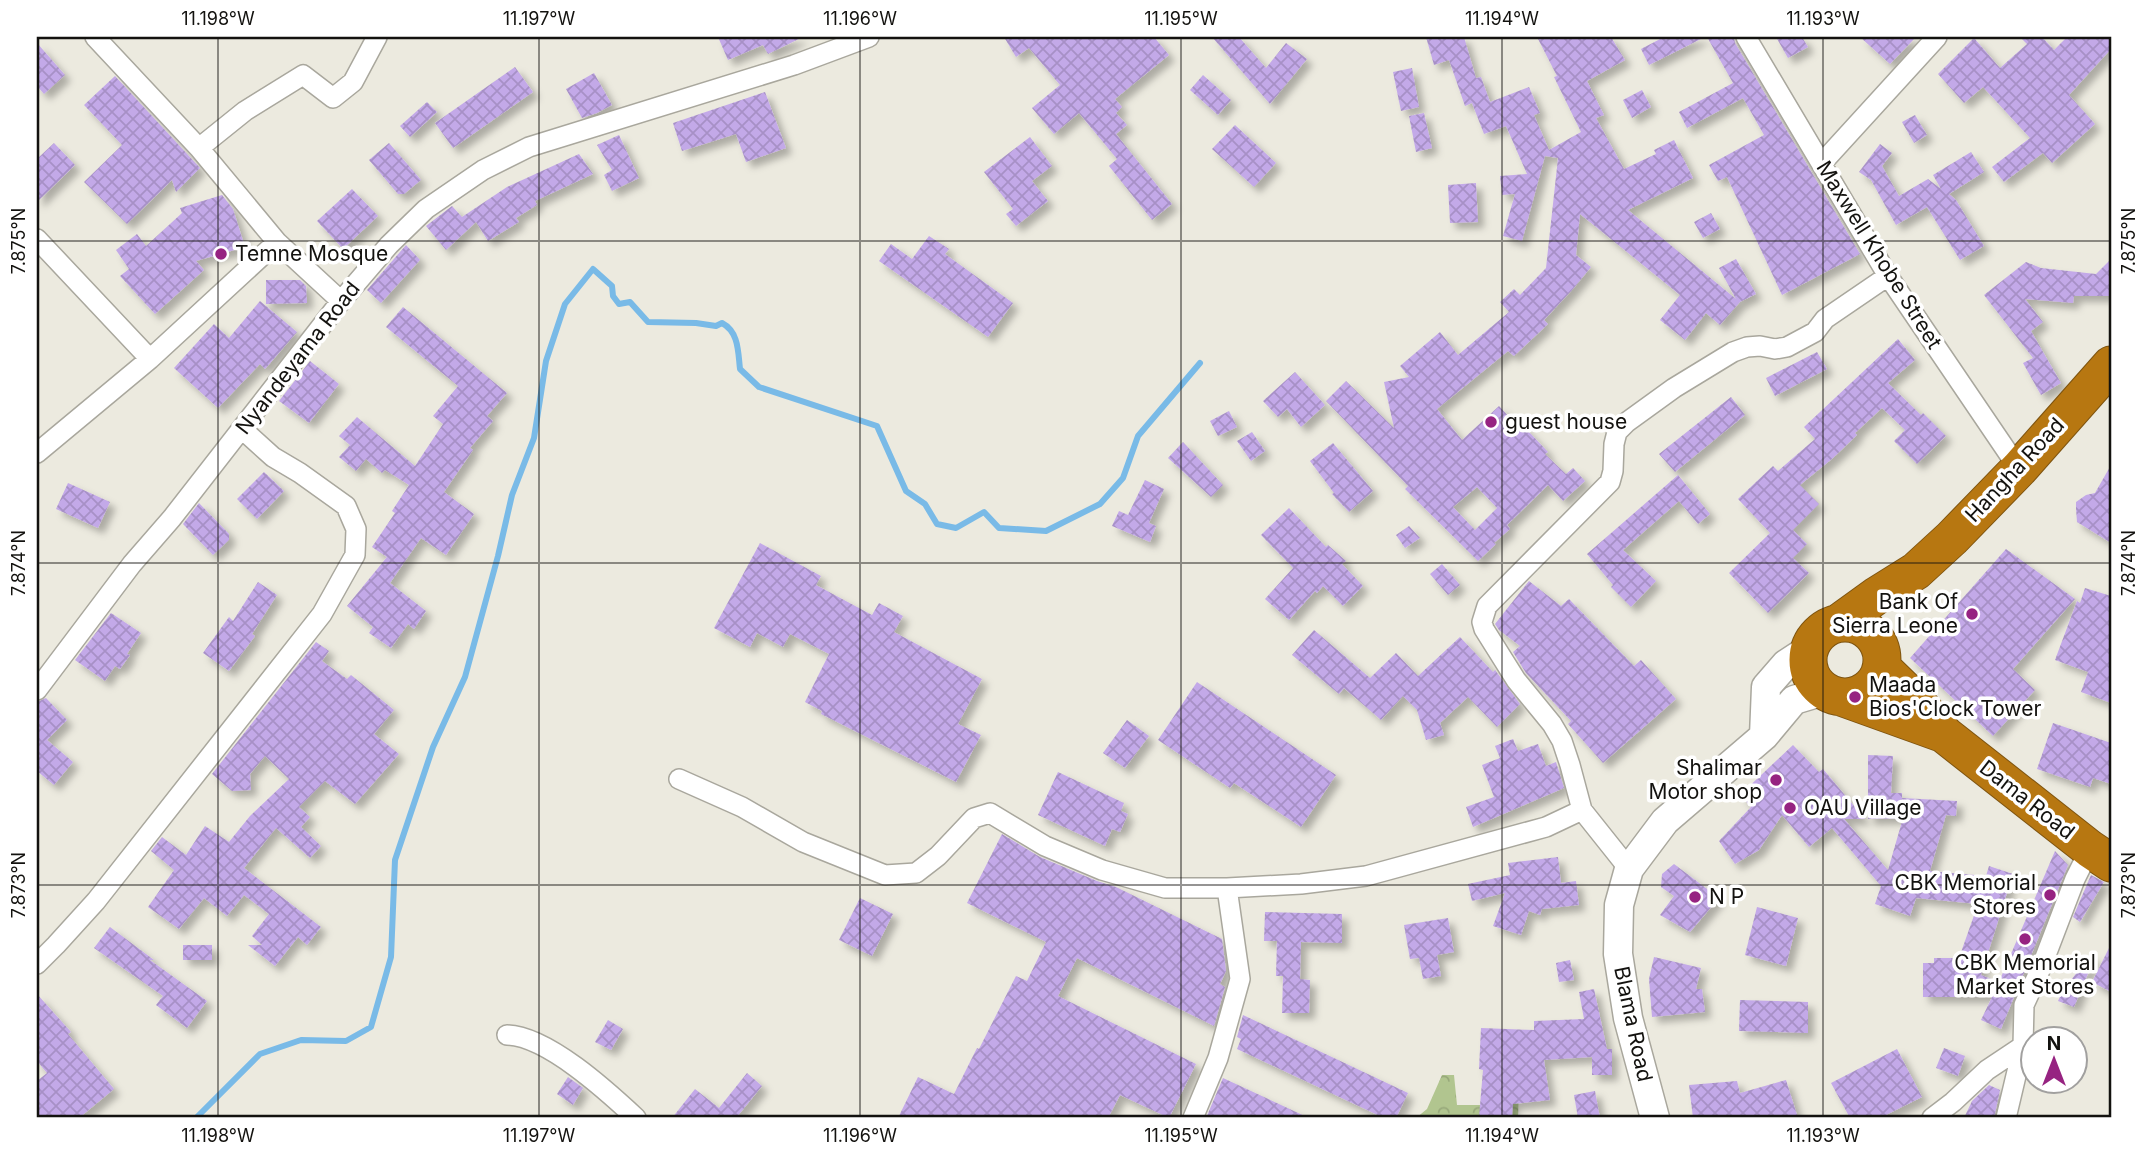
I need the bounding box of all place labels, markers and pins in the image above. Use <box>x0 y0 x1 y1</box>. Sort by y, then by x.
place label: Temne Mosque <box>235 241 388 266</box>
marker: Temne Mosque <box>213 246 229 262</box>
place label: guest house <box>1505 409 1627 434</box>
marker: guest house <box>1483 414 1499 430</box>
place label: Bank Of Sierra Leone <box>1832 589 1958 638</box>
marker: Bank Of Sierra Leone <box>1964 606 1980 622</box>
place label: Maada Bios'Clock Tower <box>1869 672 2041 721</box>
marker: Maada Bios'Clock Tower <box>1847 689 1863 705</box>
place label: Shalimar Motor shop <box>1648 755 1762 804</box>
marker: Shalimar Motor shop <box>1768 772 1784 788</box>
place label: OAU Village <box>1804 795 1922 820</box>
marker: OAU Village <box>1782 800 1798 816</box>
place label: CBK Memorial Stores <box>1895 870 2036 919</box>
place label: N P <box>1709 884 1744 909</box>
marker: CBK Memorial Stores <box>2042 887 2058 903</box>
marker: N P <box>1687 889 1703 905</box>
marker: CBK Memorial Market Stores <box>2017 931 2033 947</box>
place label: CBK Memorial Market Stores <box>1954 950 2096 999</box>

